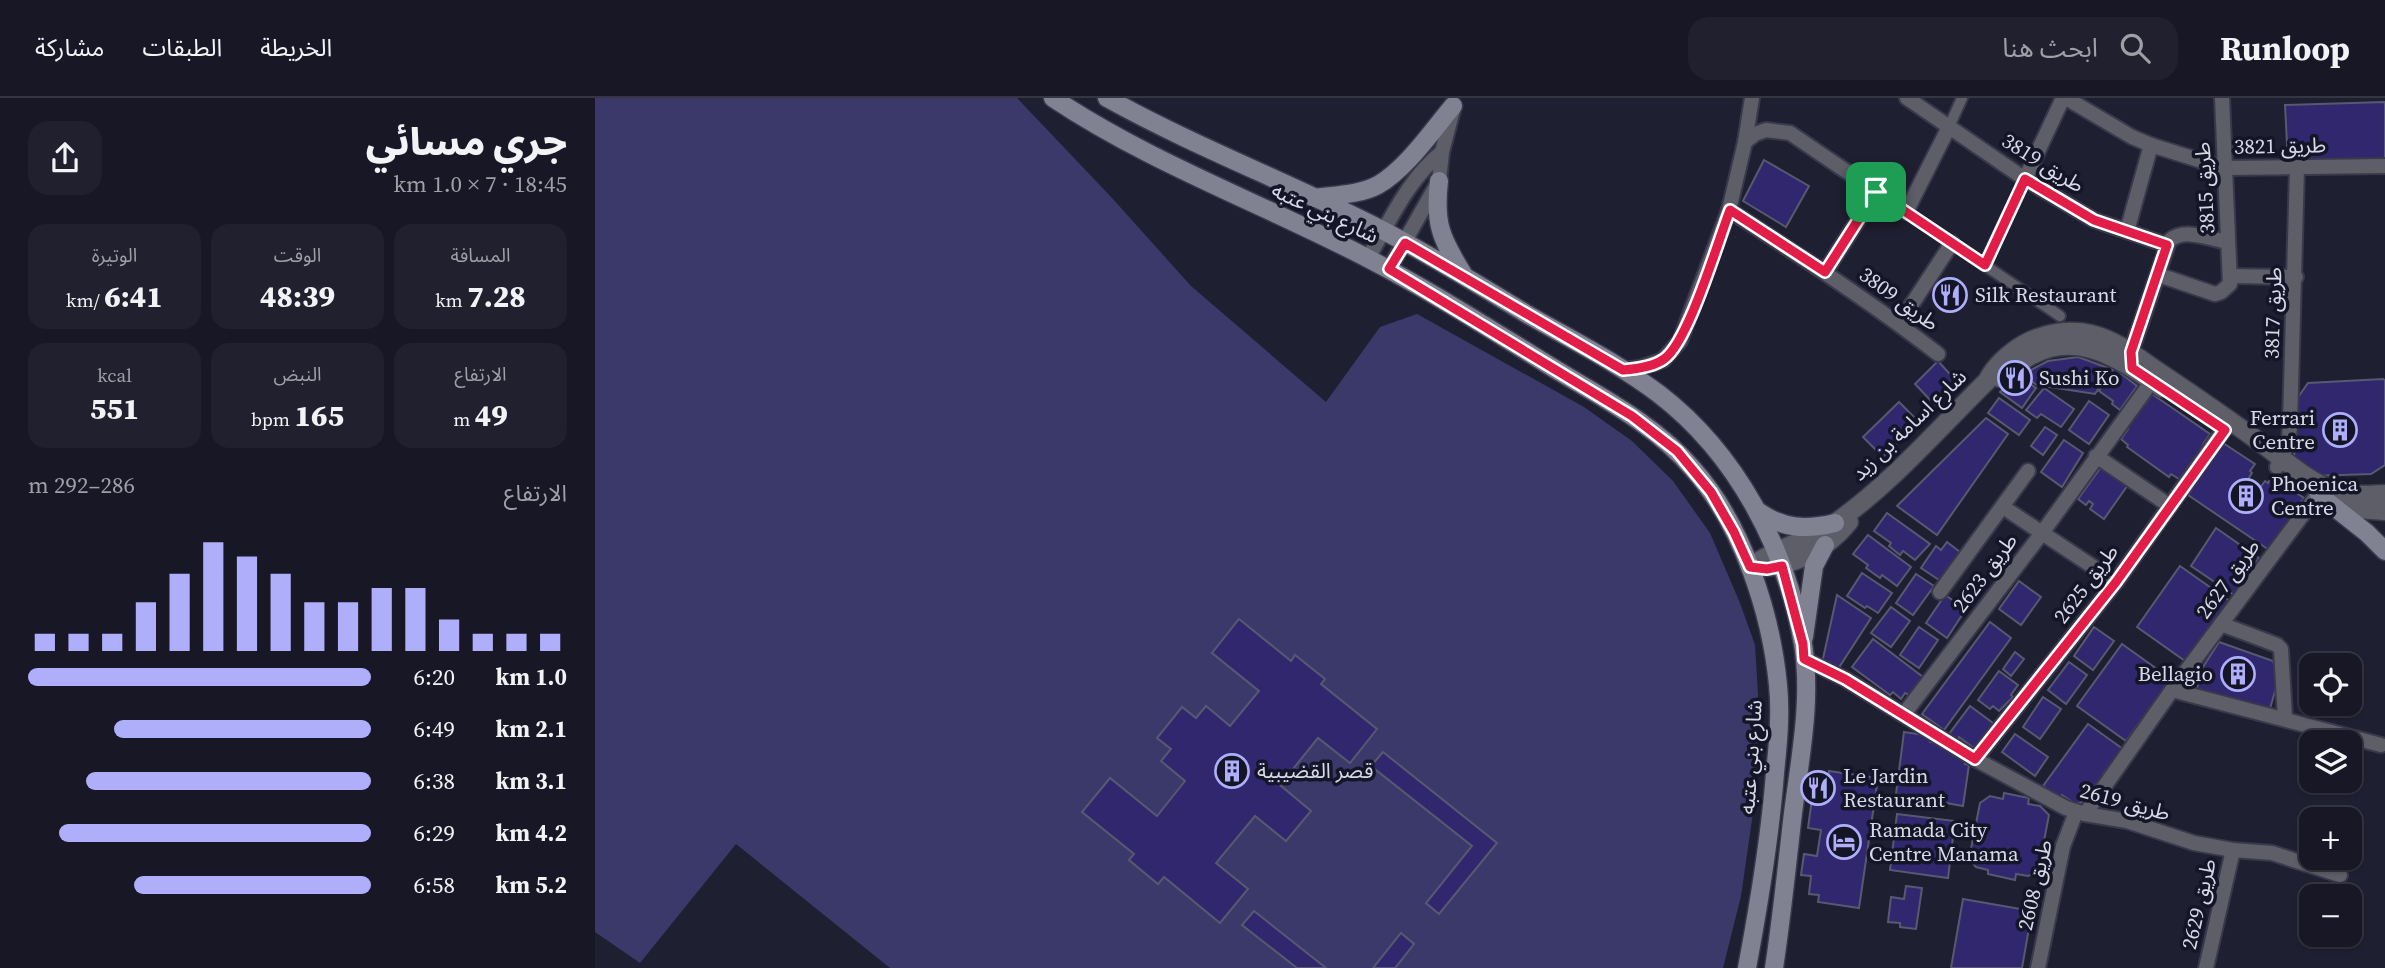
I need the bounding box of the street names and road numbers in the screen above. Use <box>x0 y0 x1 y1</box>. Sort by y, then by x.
street label: طريق 3819 <box>1997 126 2090 199</box>
street label: طريق 3821 <box>2234 130 2326 161</box>
street label: طريق 3815 <box>2188 141 2221 235</box>
street label: شارع بني عتبه <box>1266 175 1383 252</box>
street label: طريق 3809 <box>1854 260 1945 337</box>
street label: طريق 3817 <box>2256 266 2289 359</box>
street label: شارع اسامة بن زيد <box>1845 362 1973 488</box>
street label: طريق 2623 <box>1945 527 2024 618</box>
street label: طريق 2627 <box>2189 533 2266 624</box>
street label: طريق 2625 <box>2046 538 2125 629</box>
street label: شارع بني عتبه <box>1732 699 1771 815</box>
street label: طريق 2619 <box>2077 776 2173 827</box>
street label: طريق 2608 <box>2010 837 2059 933</box>
street label: طريق 2629 <box>2174 856 2223 952</box>

